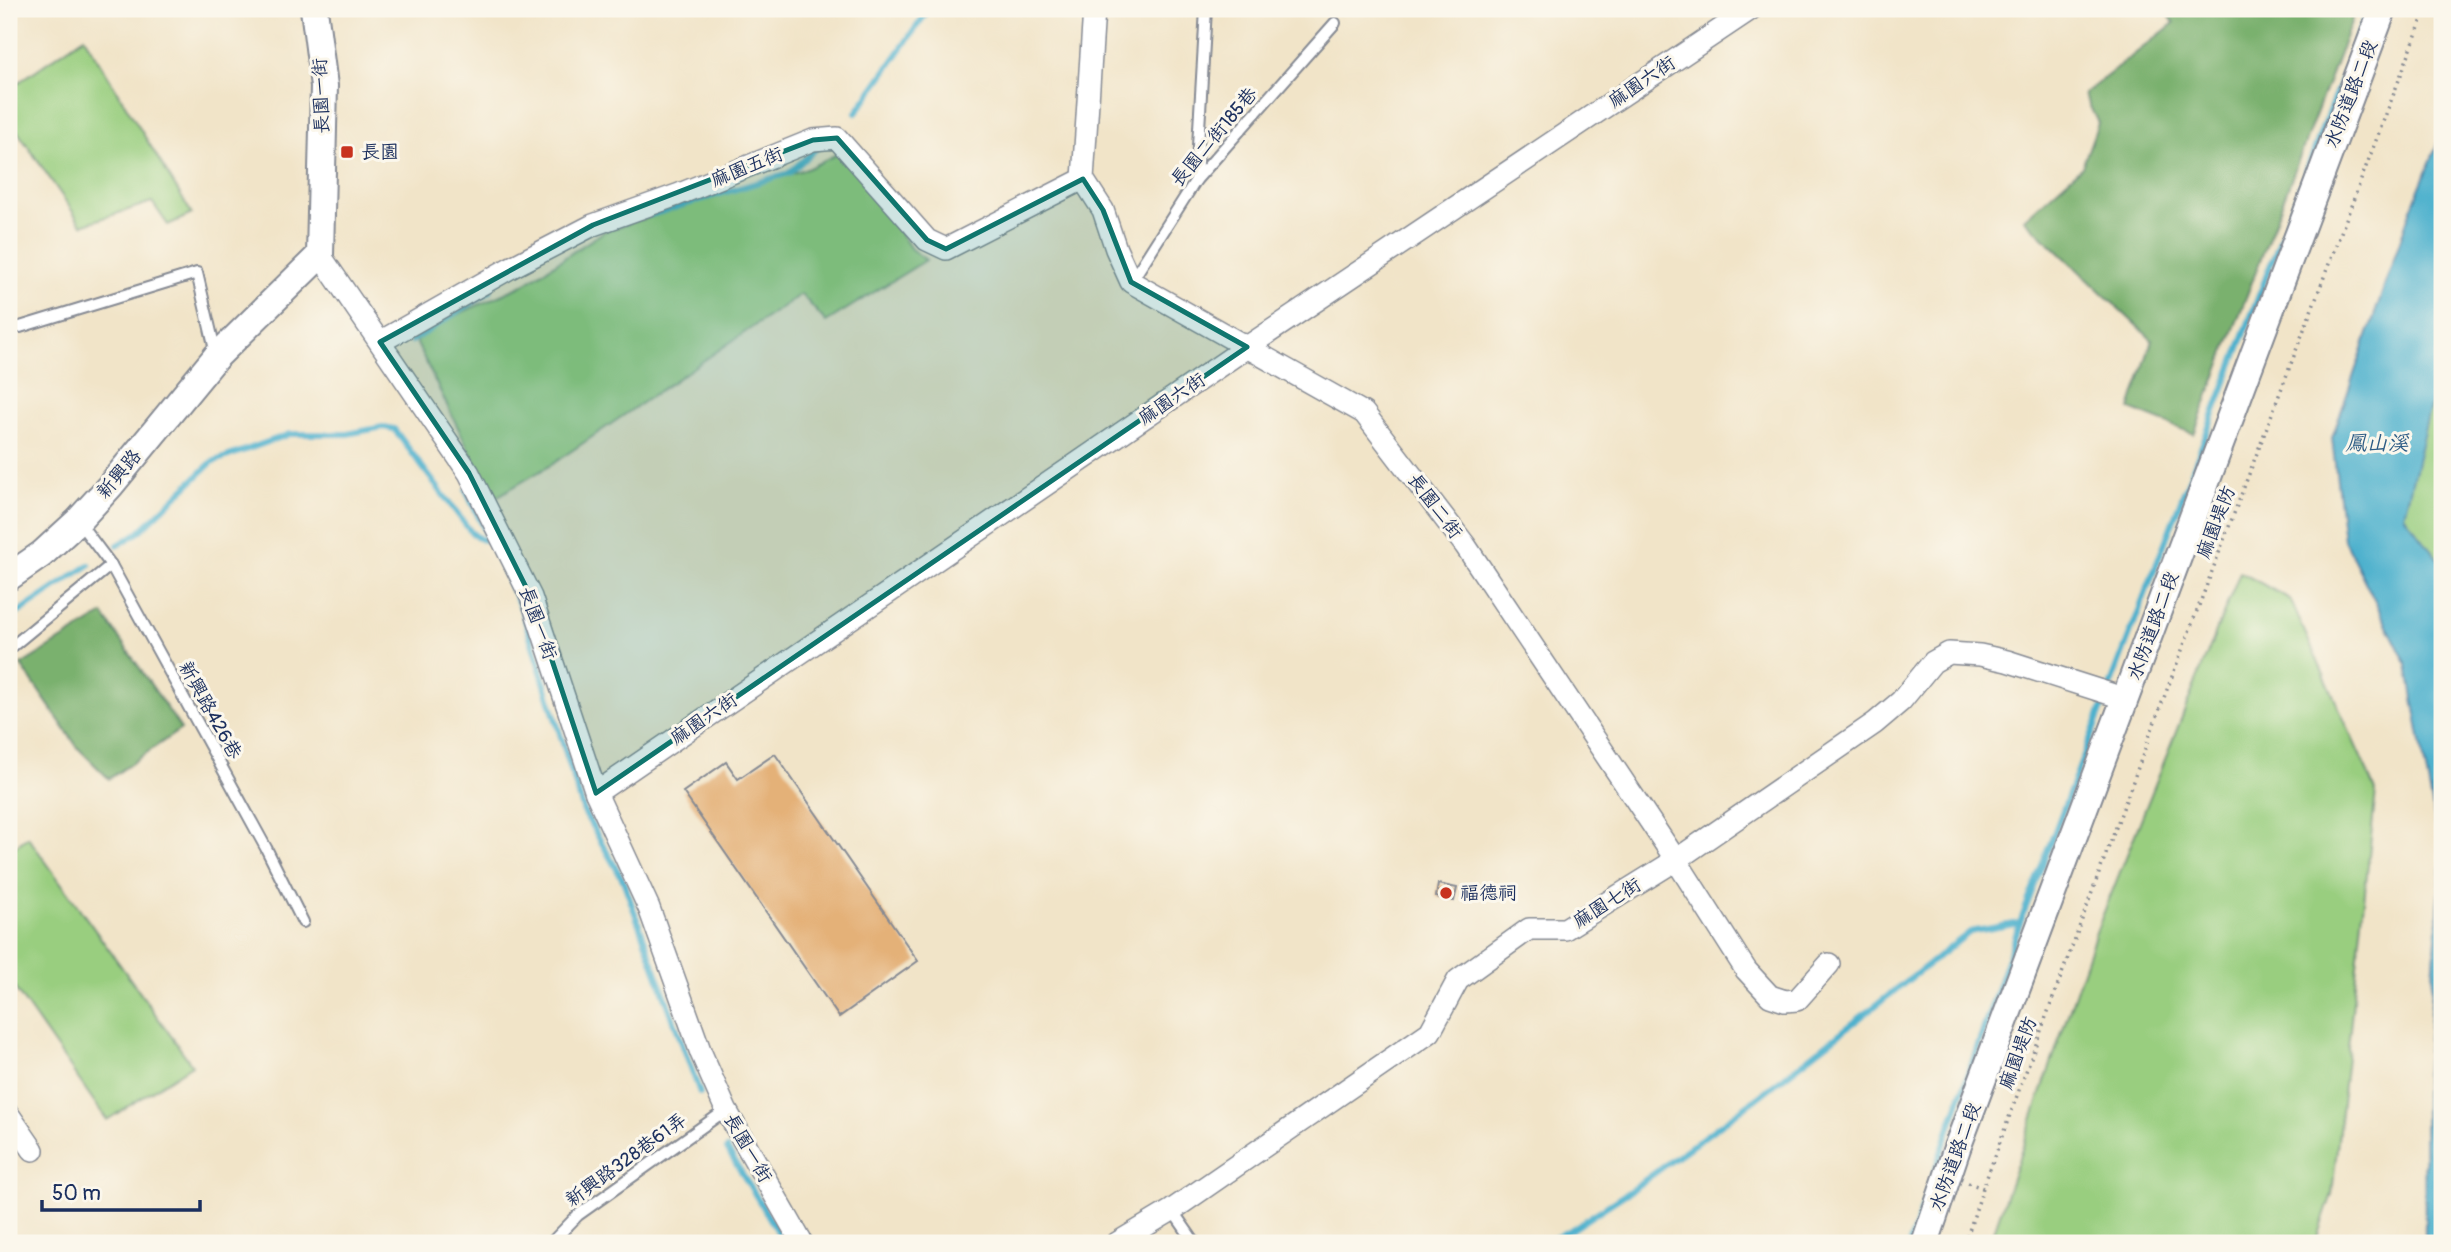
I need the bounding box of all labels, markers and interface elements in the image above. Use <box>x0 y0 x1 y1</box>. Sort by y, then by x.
street label: 水防道路二段 <box>2319 36 2383 152</box>
street label: 麻園六街 <box>1604 51 1680 113</box>
street label: 長園一街 <box>308 58 334 134</box>
street label: 長園二街185巷 <box>1165 82 1263 192</box>
place label: 長園 <box>361 140 399 164</box>
street label: 麻園五街 <box>707 142 787 192</box>
marker: 長園 <box>339 144 355 160</box>
street label: 麻園六街 <box>1134 368 1210 430</box>
water label: 鳳山溪 <box>2345 430 2409 457</box>
street label: 新興路 <box>91 444 147 504</box>
street label: 長園二街 <box>1403 468 1467 544</box>
street label: 麻園堤防 <box>2191 482 2241 562</box>
street label: 水防道路二段 <box>2122 568 2184 684</box>
street label: 長園一街 <box>514 583 562 663</box>
street label: 新興路426巷 <box>173 657 247 763</box>
street label: 麻園六街 <box>666 688 742 750</box>
street label: 麻園七街 <box>1568 873 1646 933</box>
place label: 福德祠 <box>1460 881 1517 905</box>
marker: 福德祠 <box>1438 885 1454 901</box>
street label: 麻園堤防 <box>1994 1013 2042 1093</box>
street label: 水防道路二段 <box>1924 1099 1986 1215</box>
street label: 新興路328巷61弄 <box>561 1108 691 1212</box>
street label: 長園一街 <box>719 1109 777 1187</box>
scale bar <box>42 1168 200 1212</box>
text: 50 m <box>52 1180 101 1207</box>

